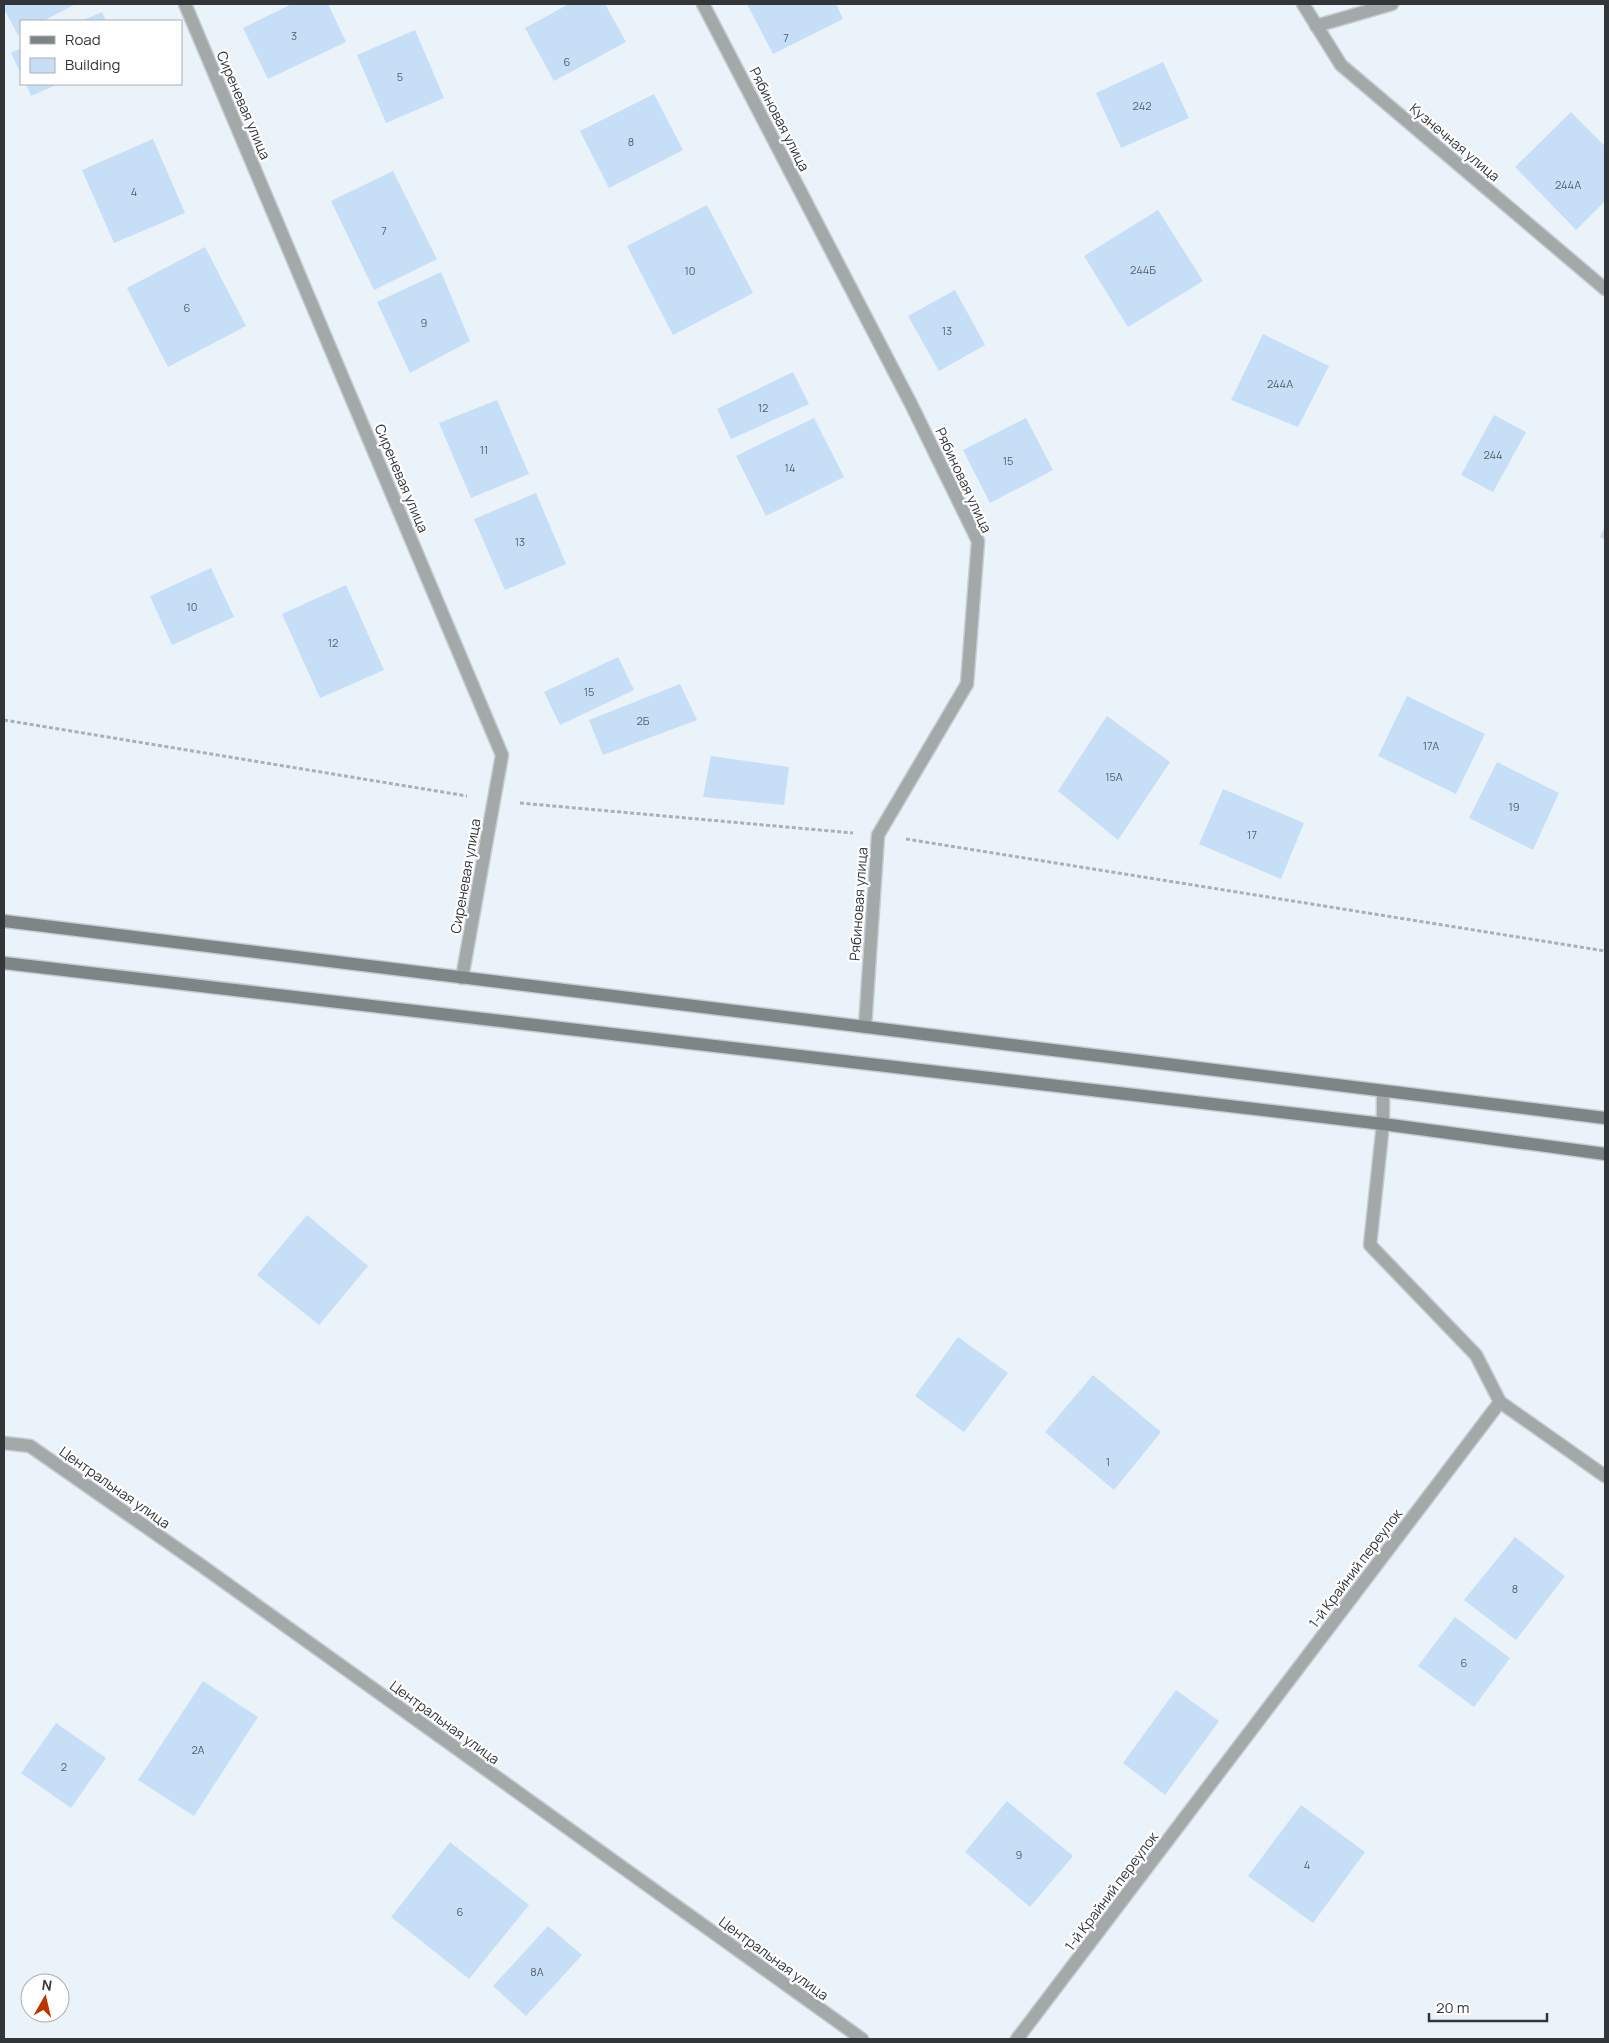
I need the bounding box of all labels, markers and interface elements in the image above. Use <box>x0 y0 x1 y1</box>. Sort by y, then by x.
legend <box>20 20 182 85</box>
house number: 3 <box>291 28 297 43</box>
text: Road <box>65 29 101 50</box>
house number: 7 <box>783 30 789 45</box>
street label: Сиреневая улица <box>213 48 275 162</box>
text: Building <box>65 54 120 75</box>
house number: 6 <box>564 54 571 69</box>
street label: Рябиновая улица <box>746 64 814 174</box>
house number: 5 <box>397 69 403 84</box>
house number: 242 <box>1133 98 1151 113</box>
street label: Кузнечная улица <box>1406 99 1504 185</box>
house number: 8 <box>628 134 634 149</box>
house number: 244А <box>1555 177 1581 192</box>
house number: 4 <box>131 184 137 199</box>
house number: 7 <box>381 223 387 238</box>
house number: 244Б <box>1130 262 1156 277</box>
house number: 10 <box>684 263 696 278</box>
house number: 6 <box>184 300 191 315</box>
house number: 9 <box>421 315 428 330</box>
house number: 13 <box>942 323 952 338</box>
house number: 244А <box>1267 376 1293 391</box>
house number: 12 <box>758 400 768 415</box>
street label: Сиреневая улица <box>371 421 433 535</box>
street label: Рябиновая улица <box>931 424 997 536</box>
house number: 11 <box>480 442 488 457</box>
house number: 244 <box>1483 447 1503 462</box>
house number: 15 <box>1003 453 1013 468</box>
house number: 14 <box>785 460 795 475</box>
house number: 13 <box>515 534 525 549</box>
house number: 10 <box>186 599 198 614</box>
house number: 12 <box>328 635 338 650</box>
house number: 15 <box>584 684 594 699</box>
house number: 2Б <box>637 713 650 728</box>
house number: 17А <box>1423 738 1439 753</box>
house number: 15А <box>1105 769 1123 784</box>
house number: 19 <box>1508 799 1520 814</box>
street label: Сиреневая улица <box>446 817 484 935</box>
house number: 17 <box>1247 827 1257 842</box>
street label: Рябиновая улица <box>845 846 871 962</box>
street label: Центральная улица <box>56 1442 174 1532</box>
house number: 1 <box>1106 1454 1110 1469</box>
street label: 1-й Крайний переулок <box>1304 1504 1407 1631</box>
house number: 8 <box>1512 1581 1518 1596</box>
house number: 6 <box>1461 1655 1468 1670</box>
street label: Центральная улица <box>386 1676 504 1768</box>
house number: 2А <box>191 1742 205 1757</box>
house number: 2 <box>61 1759 67 1774</box>
street label: 1-й Крайний переулок <box>1060 1827 1163 1954</box>
house number: 9 <box>1016 1847 1023 1862</box>
house number: 4 <box>1304 1857 1310 1872</box>
house number: 6 <box>457 1904 464 1919</box>
street label: Центральная улица <box>715 1912 833 2004</box>
house number: 8А <box>530 1964 544 1979</box>
north arrow <box>20 1973 70 2023</box>
text: N <box>41 1975 53 1995</box>
scale bar <box>1429 1990 1546 2022</box>
text: 20 m <box>1436 1997 1469 2018</box>

